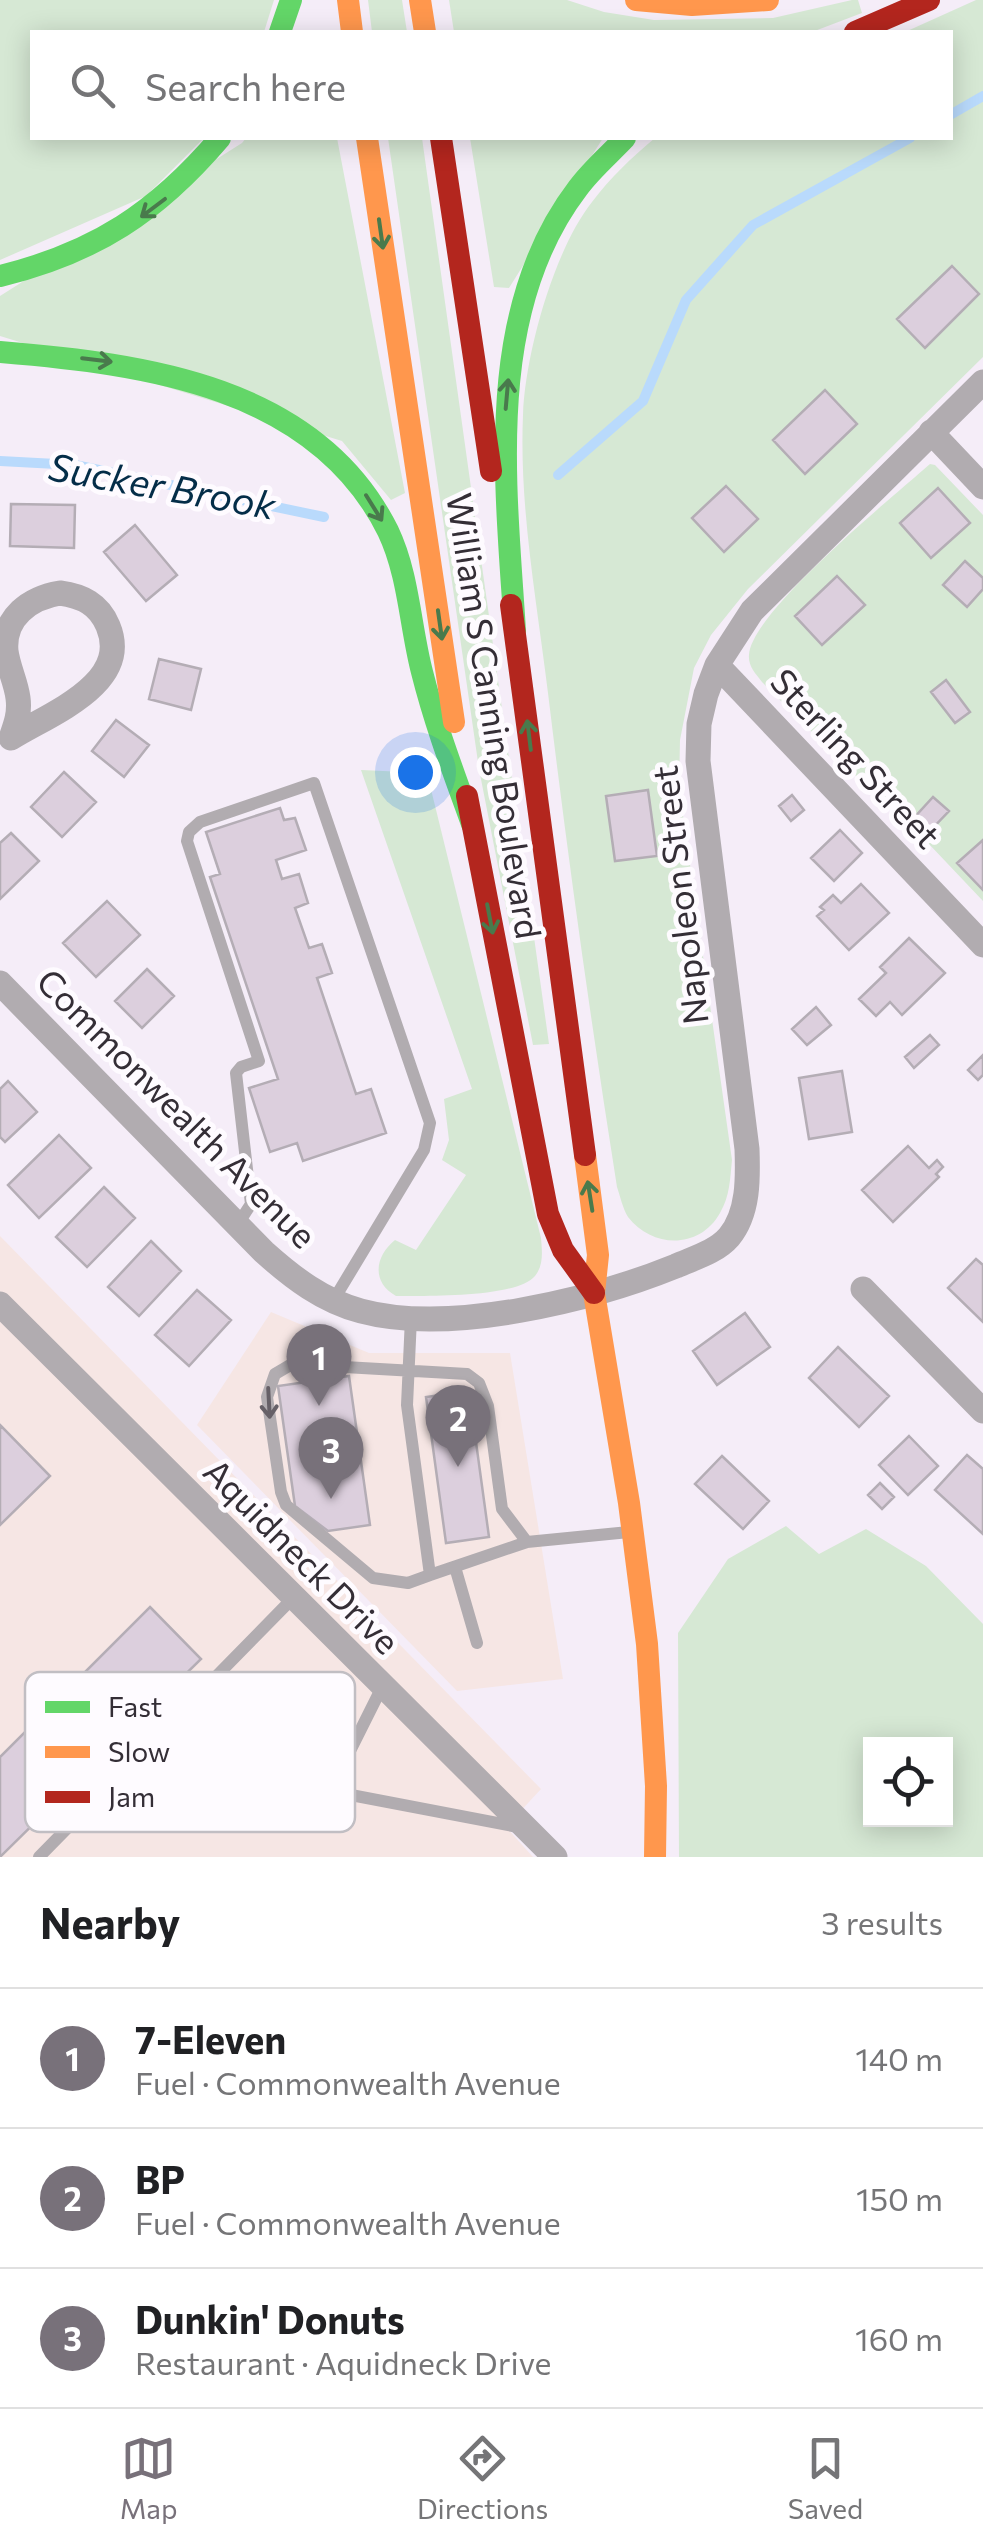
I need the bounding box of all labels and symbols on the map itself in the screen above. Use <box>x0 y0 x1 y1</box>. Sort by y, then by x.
one-way arrow <box>140 197 167 218</box>
one-way arrow <box>372 217 391 250</box>
one-way arrow <box>81 351 113 370</box>
one-way arrow <box>497 379 516 411</box>
water label: Sucker Brook <box>45 441 281 528</box>
street label: William S Canning Boulevard <box>439 490 552 942</box>
one-way arrow <box>364 493 385 522</box>
one-way arrow <box>431 608 449 640</box>
street label: Sterling Street <box>763 659 951 856</box>
one-way arrow <box>519 719 537 752</box>
your location <box>390 747 441 798</box>
street label: Napoleon Street <box>641 764 716 1027</box>
one-way arrow <box>481 903 500 935</box>
street label: Commonwealth Avenue <box>29 959 326 1256</box>
one-way arrow <box>580 1180 599 1213</box>
pin: 1 <box>286 1324 352 1406</box>
pin: 2 <box>426 1384 490 1467</box>
one-way arrow <box>260 1387 279 1419</box>
pin: 3 <box>298 1416 364 1499</box>
street label: Aquidneck Drive <box>196 1449 409 1662</box>
legend <box>25 1672 355 1832</box>
text: Fast <box>108 1689 162 1723</box>
text: Slow <box>108 1734 170 1768</box>
text: Jam <box>108 1779 155 1813</box>

